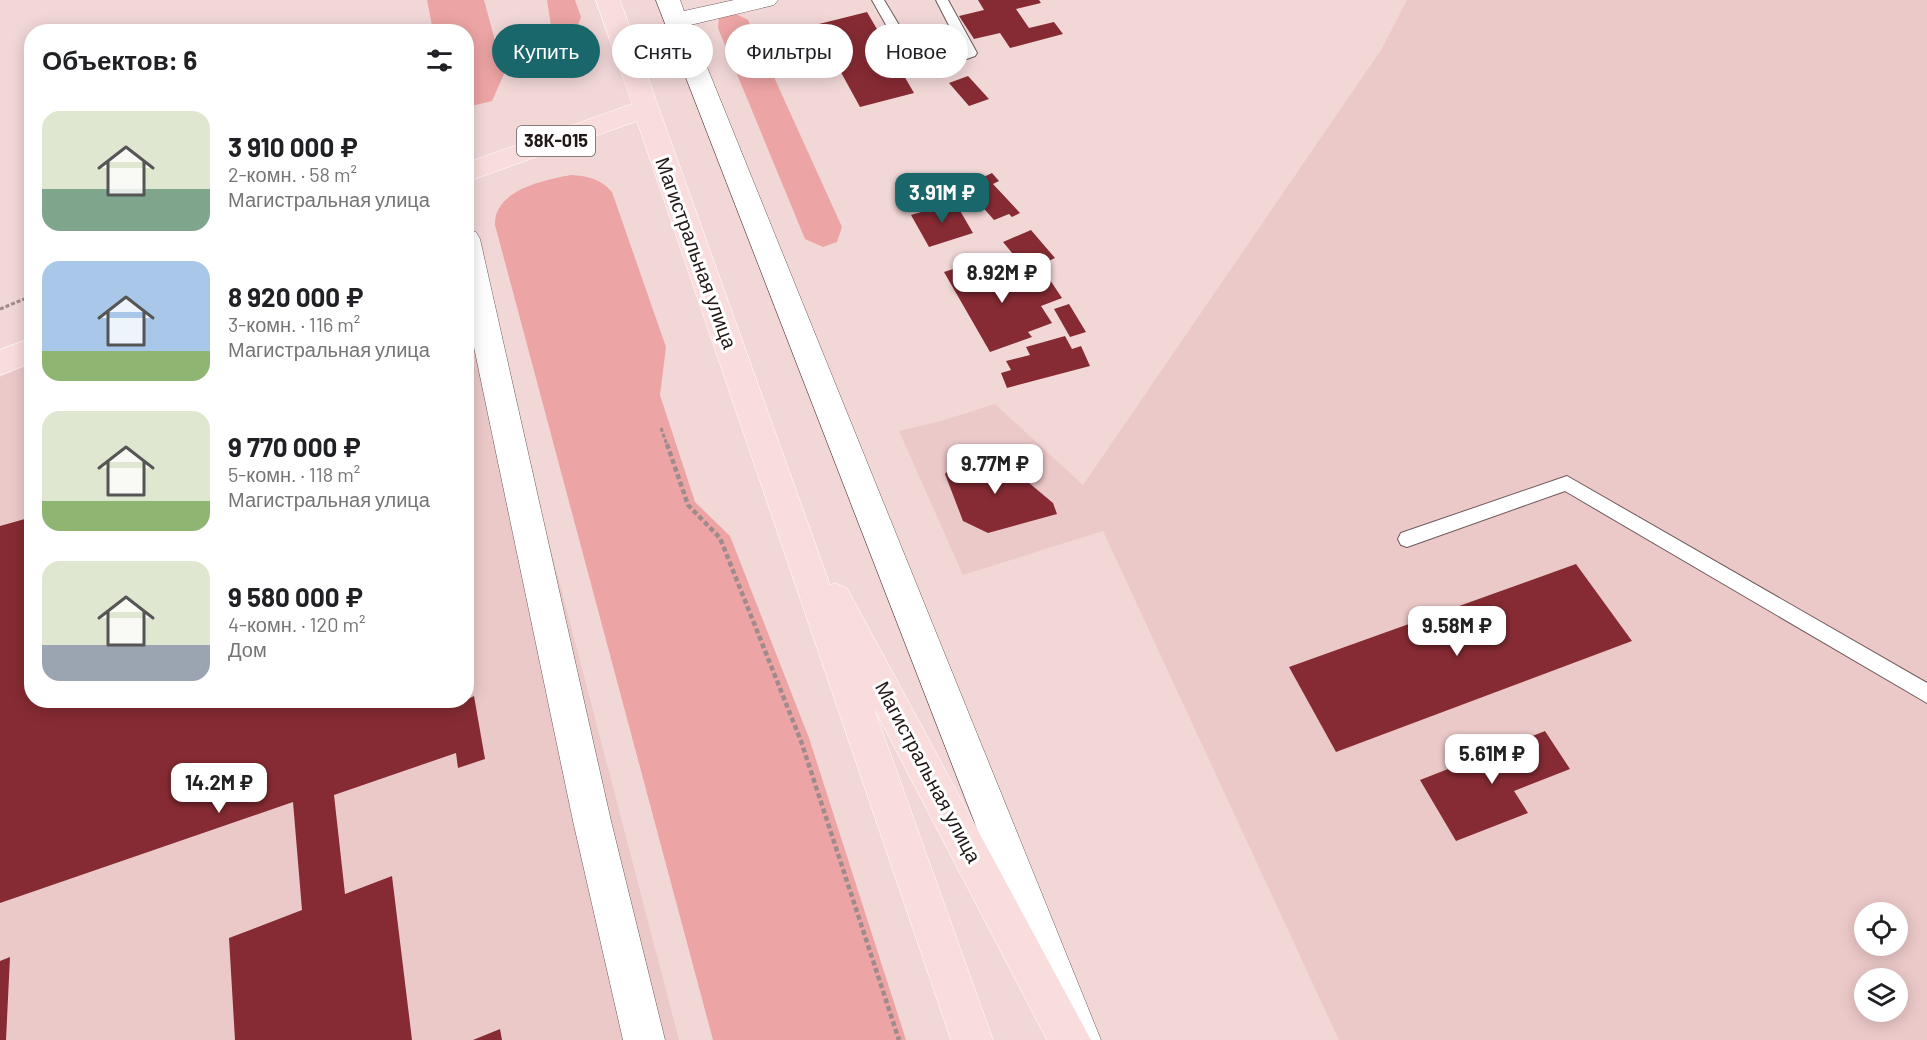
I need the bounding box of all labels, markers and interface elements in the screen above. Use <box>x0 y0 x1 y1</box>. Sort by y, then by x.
chip: Купить <box>492 24 600 78</box>
chip: Снять <box>612 24 713 78</box>
chip: Фильтры <box>725 24 853 78</box>
chip: Новое <box>865 24 968 78</box>
text: Объектов: 6 <box>42 44 197 75</box>
icon: filters <box>423 44 456 77</box>
road number: 38К-015 <box>517 126 595 156</box>
text: 3 910 000 ₽ <box>228 131 358 162</box>
icon: home <box>90 135 162 207</box>
street label: Магистральная улица <box>651 154 743 352</box>
text: 2-комн. · 58 m² <box>228 162 357 186</box>
pin: 3.91M ₽ <box>887 173 997 224</box>
text: 3.91M ₽ <box>909 180 975 204</box>
text: Магистральная улица <box>228 187 430 211</box>
pin: 8.92M ₽ <box>947 253 1057 304</box>
text: 8.92M ₽ <box>967 260 1037 284</box>
text: 8 920 000 ₽ <box>228 281 364 312</box>
icon: home <box>90 285 162 357</box>
text: 3-комн. · 116 m² <box>228 312 360 336</box>
text: Магистральная улица <box>228 337 430 361</box>
text: 9 770 000 ₽ <box>228 431 361 462</box>
icon: home <box>90 435 162 507</box>
pin: 9.77M ₽ <box>940 444 1050 495</box>
text: 9.77M ₽ <box>961 451 1029 475</box>
text: 5-комн. · 118 m² <box>228 462 360 486</box>
text: Магистральная улица <box>228 487 430 511</box>
text: 9 580 000 ₽ <box>228 581 363 612</box>
icon: home <box>90 585 162 657</box>
pin: 9.58M ₽ <box>1402 606 1512 657</box>
text: 4-комн. · 120 m² <box>228 612 366 636</box>
text: 9.58M ₽ <box>1422 613 1492 637</box>
text: Дом <box>228 637 267 661</box>
street label: Магистральная улица <box>871 677 987 867</box>
pin: 5.61M ₽ <box>1437 734 1547 785</box>
text: 5.61M ₽ <box>1459 741 1525 765</box>
pin: 14.2M ₽ <box>164 763 274 814</box>
text: 14.2M ₽ <box>185 770 253 794</box>
map controls <box>1854 902 1908 1022</box>
button: locate <box>1854 902 1908 956</box>
button: layers <box>1854 968 1908 1022</box>

